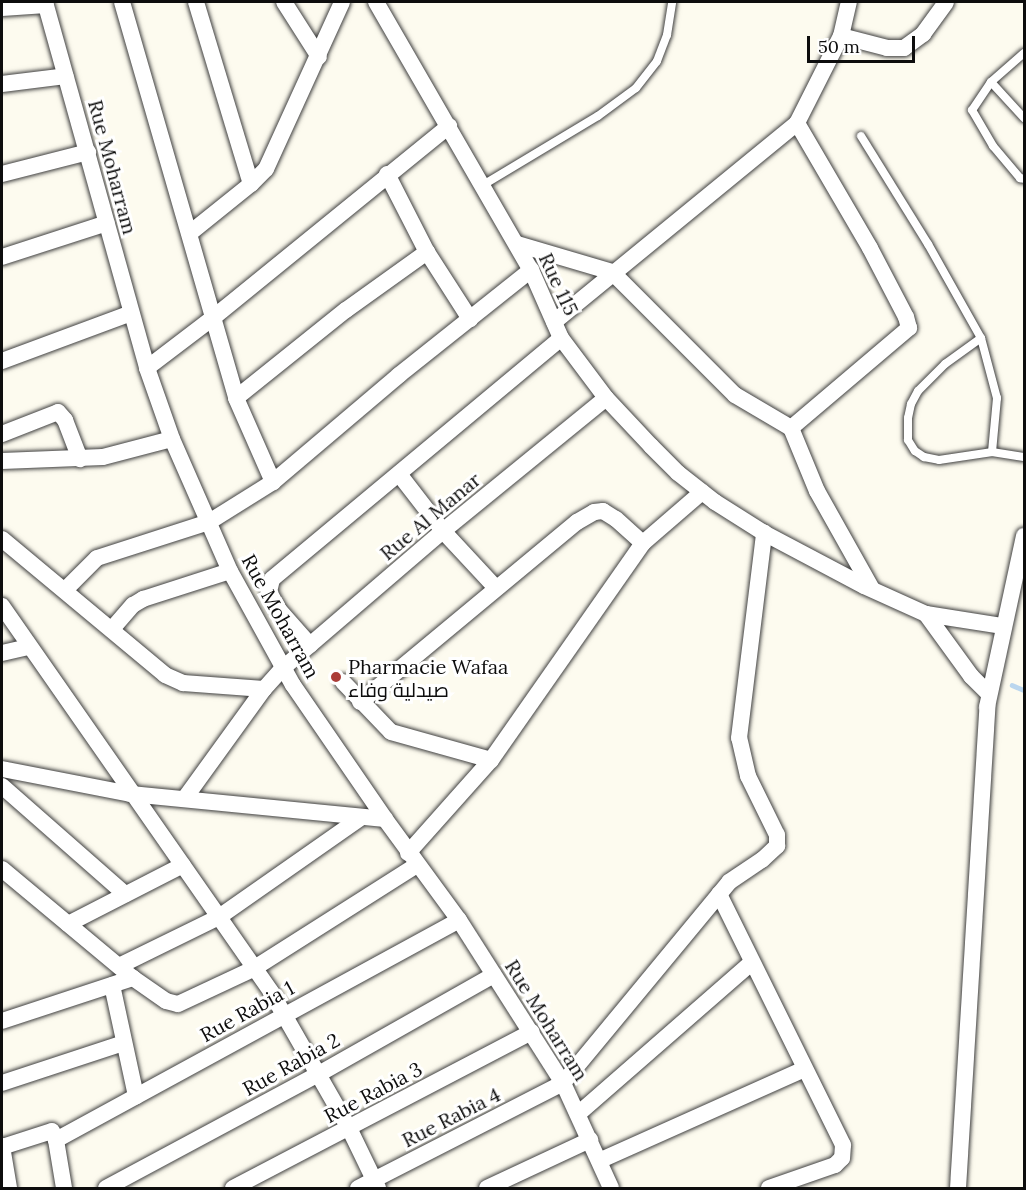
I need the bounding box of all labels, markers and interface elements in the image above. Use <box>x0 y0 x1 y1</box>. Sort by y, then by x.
scale bar <box>810 24 918 62</box>
text: 50 m <box>818 35 860 58</box>
street label: Rue Moharram <box>84 97 142 237</box>
street label: Rue 115 <box>534 249 584 319</box>
street label: Rue Al Manar <box>375 467 485 565</box>
street label: Rue Moharram <box>237 550 325 682</box>
place label: Pharmacie Wafaa صيدلية وفاء <box>348 654 508 701</box>
marker: Pharmacie Wafaa صيدلية وفاء <box>329 670 343 684</box>
street label: Rue Moharram <box>500 955 594 1085</box>
street label: Rue Rabia 1 <box>196 975 298 1047</box>
street label: Rue Rabia 2 <box>238 1028 344 1100</box>
street label: Rue Rabia 3 <box>320 1056 426 1128</box>
street label: Rue Rabia 4 <box>398 1082 504 1152</box>

